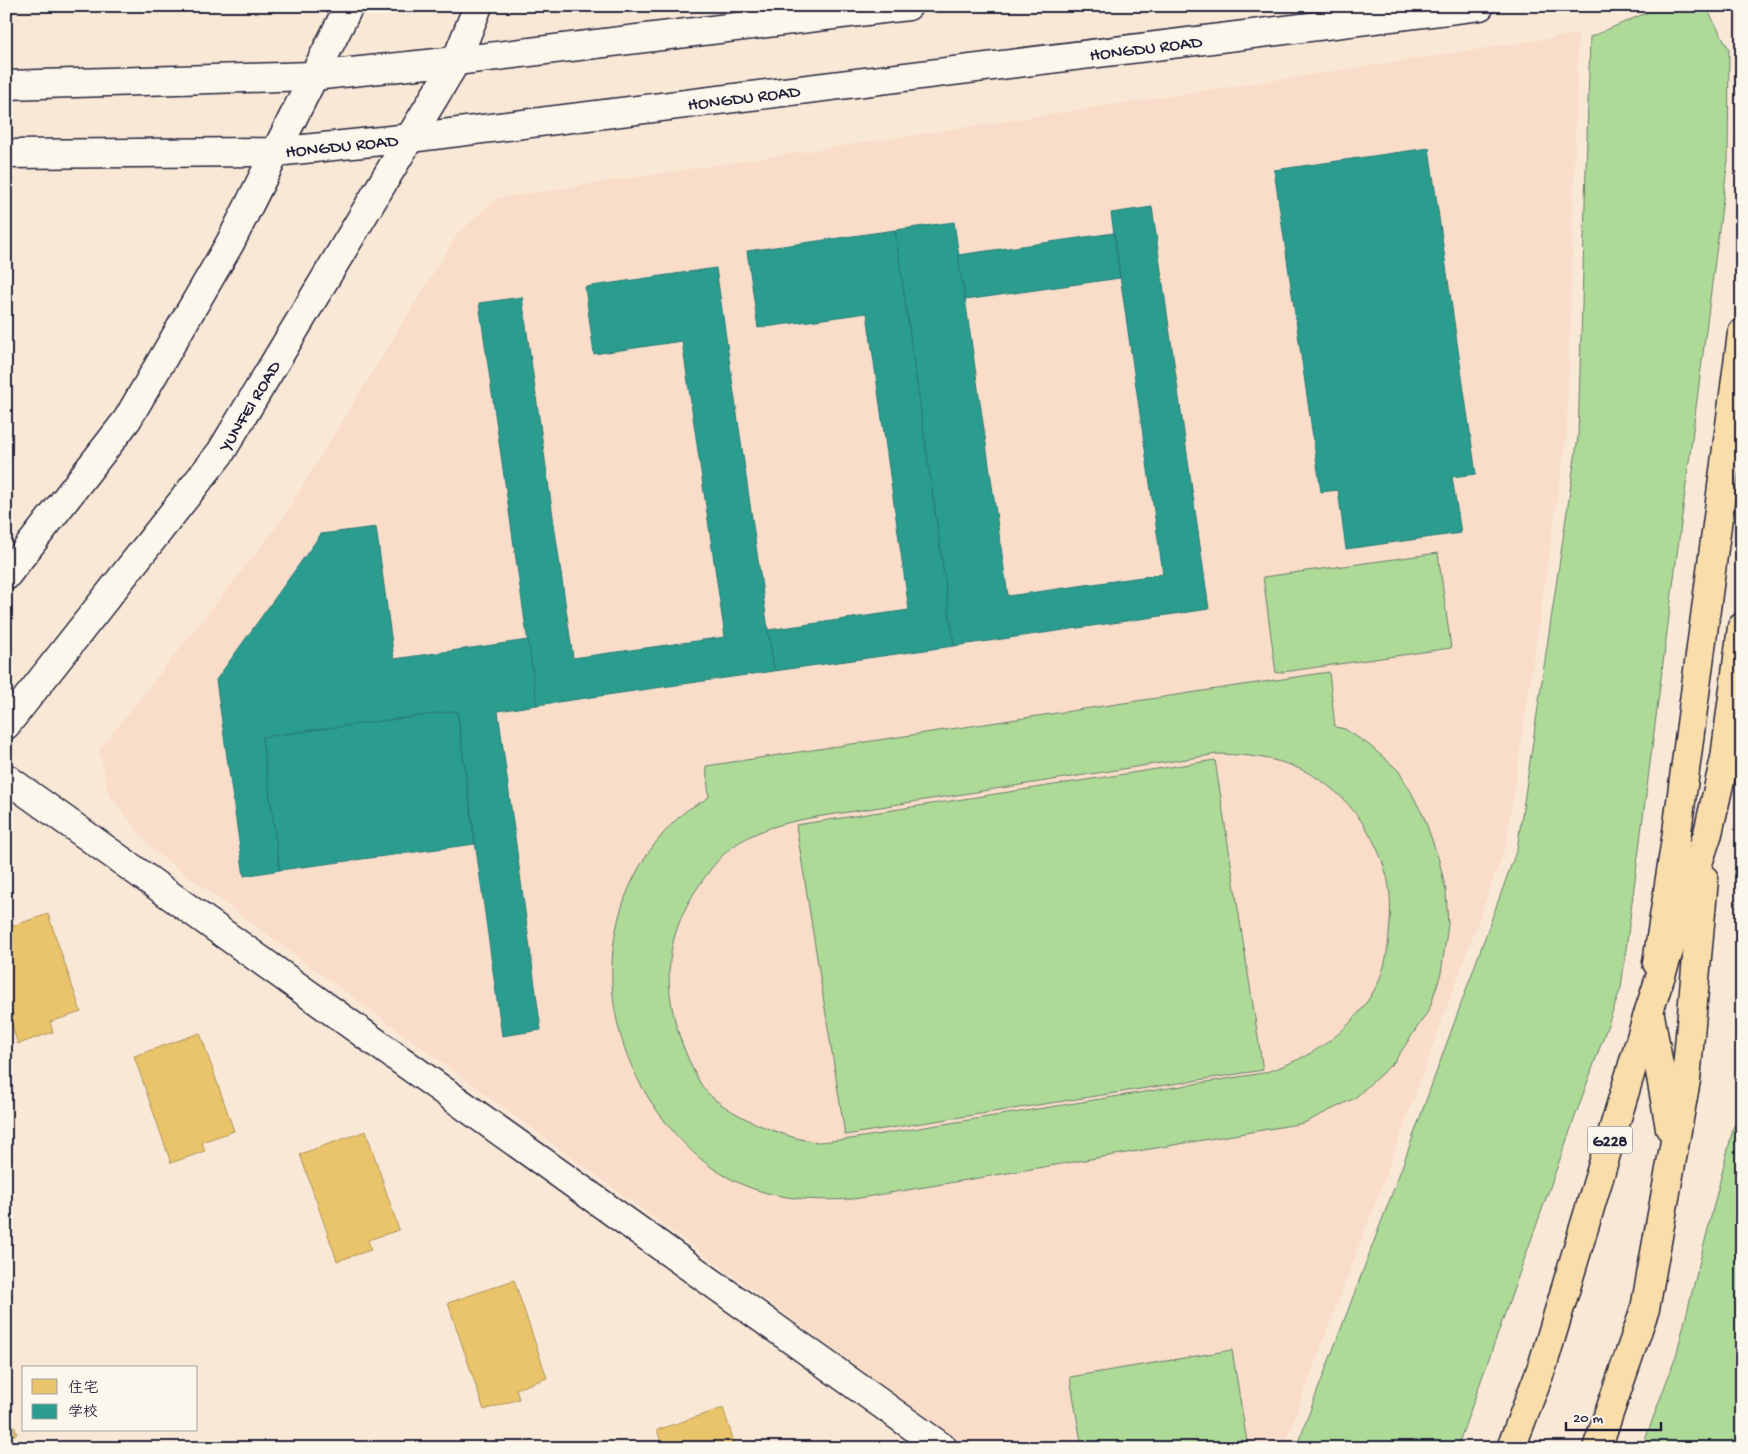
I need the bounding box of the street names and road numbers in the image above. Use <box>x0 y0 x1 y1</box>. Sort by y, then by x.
street label: HONGDU ROAD <box>1088 32 1204 67</box>
street label: HONGDU ROAD <box>687 82 802 117</box>
street label: HONGDU ROAD <box>284 131 400 164</box>
street label: YUNFEI ROAD <box>215 357 287 457</box>
road number: G228 <box>1588 1126 1632 1154</box>

